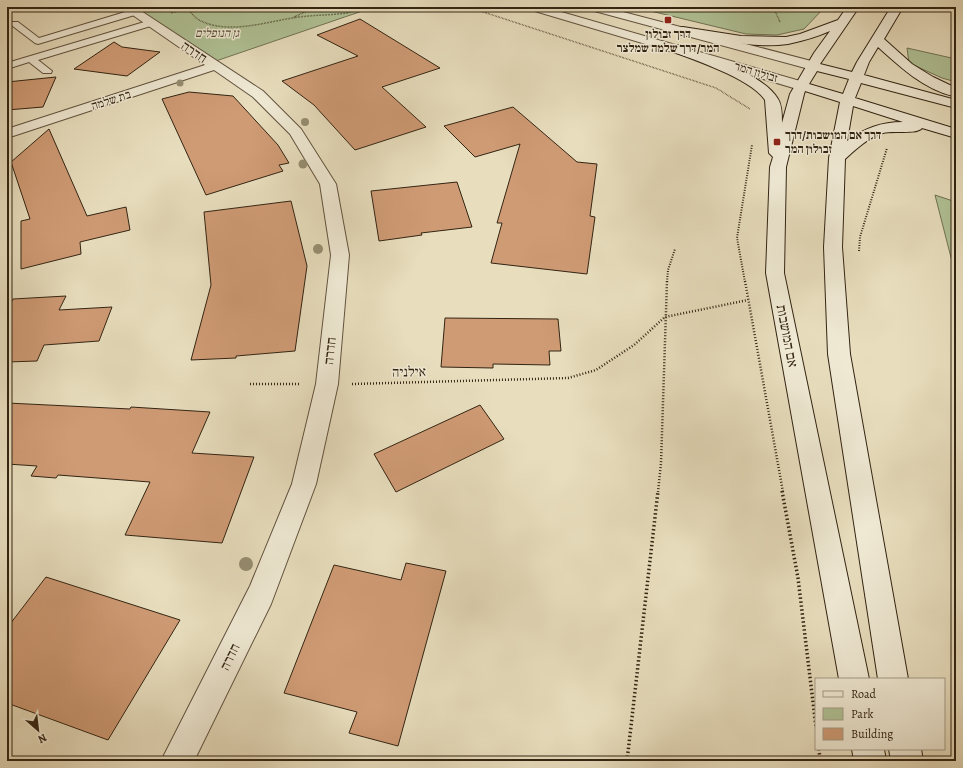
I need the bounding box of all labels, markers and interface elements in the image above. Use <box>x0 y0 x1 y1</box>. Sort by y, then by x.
marker: דרך זבולון המר/דרך שלמה שמלצר <box>663 15 673 25</box>
park label: גן הנופלים <box>195 25 240 41</box>
place label: דרך זבולון המר/דרך שלמה שמלצר <box>617 26 719 56</box>
street label: חדרה <box>177 36 211 68</box>
street label: זבולון המר <box>732 58 780 86</box>
street label: בת שלמה <box>89 86 133 114</box>
place label: דרך אם המושבות/דרך זבולון המר <box>785 127 882 157</box>
marker: דרך אם המושבות/דרך זבולון המר <box>772 137 782 147</box>
street label: אם המושבות <box>772 303 802 369</box>
street label: חדרה <box>319 336 341 366</box>
street label: אילניה <box>392 362 426 382</box>
street label: חדרה <box>215 640 245 674</box>
legend <box>815 678 945 750</box>
text: Road <box>851 686 877 702</box>
text: Park <box>851 706 874 722</box>
north arrow <box>18 710 58 750</box>
text: Building <box>851 726 893 742</box>
text: N <box>35 730 50 747</box>

